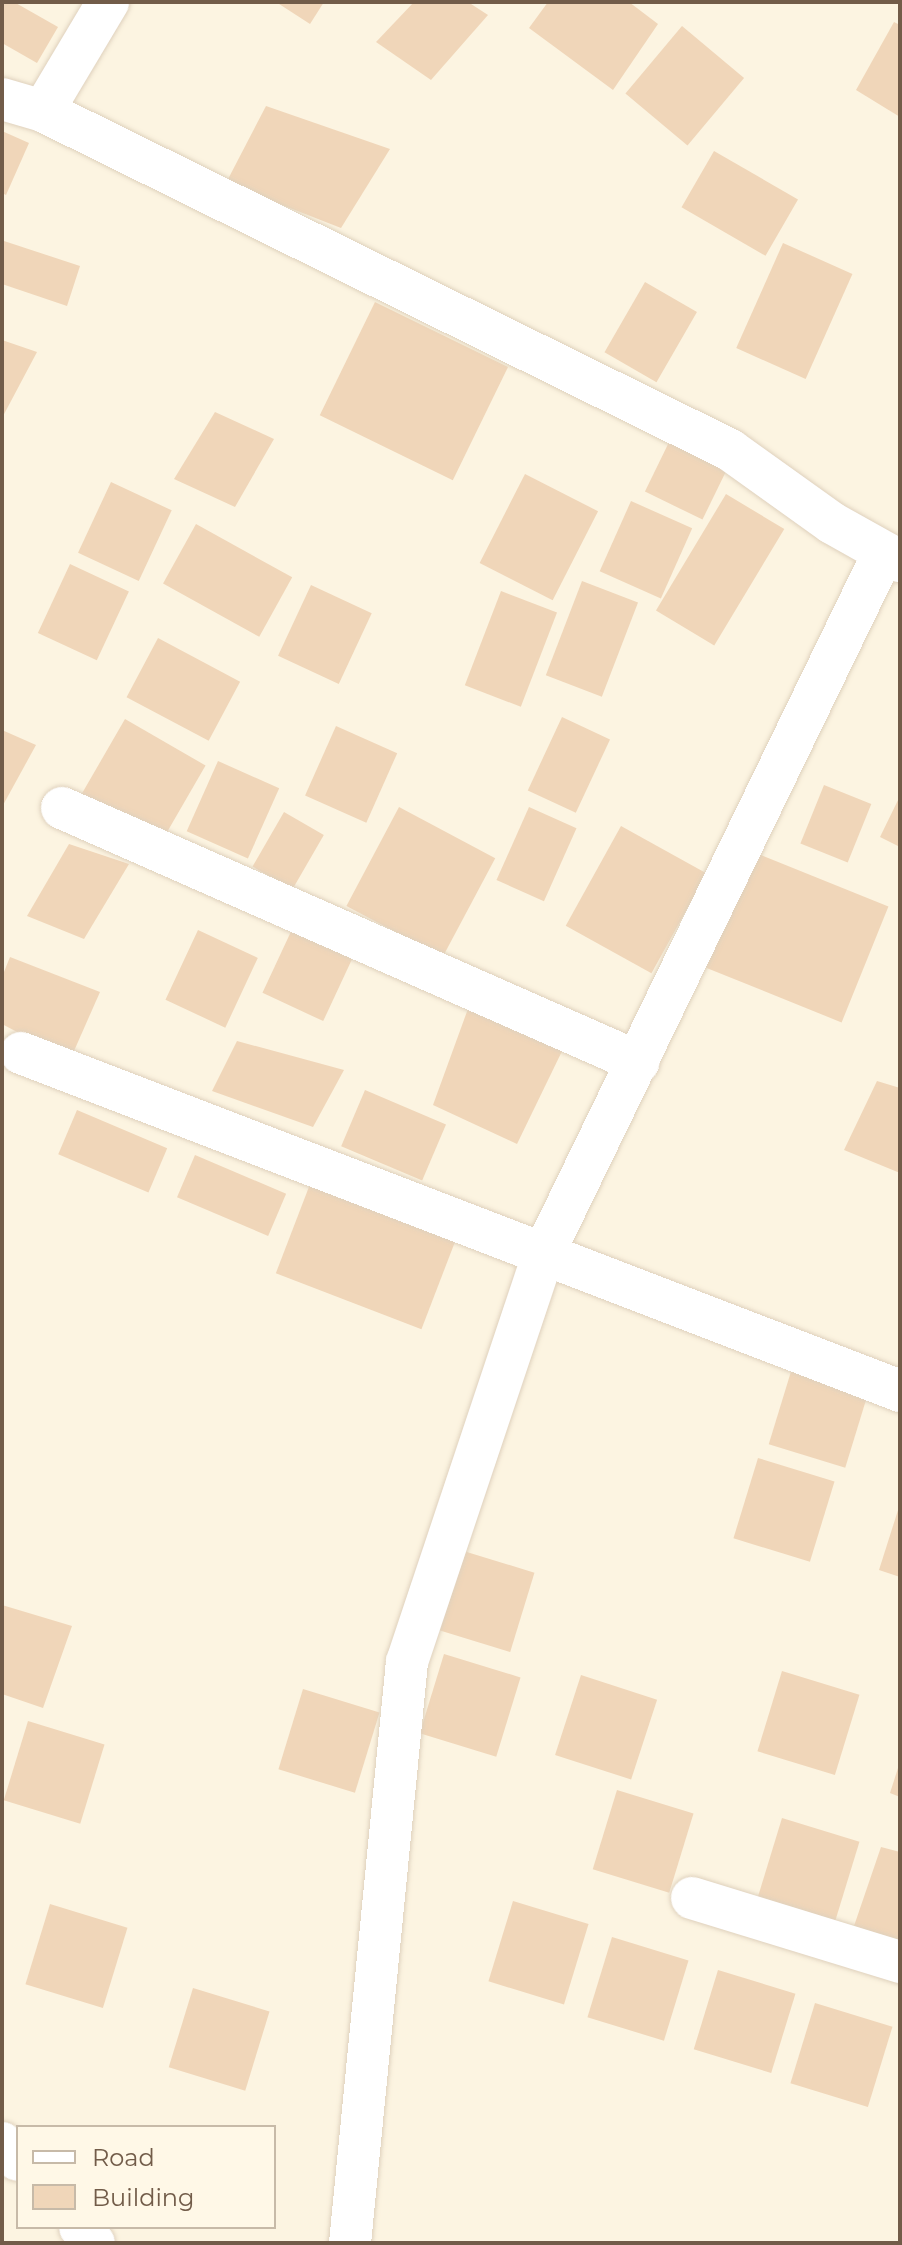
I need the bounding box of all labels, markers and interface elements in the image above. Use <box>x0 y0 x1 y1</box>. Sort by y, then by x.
legend <box>16 2125 276 2229</box>
text: Road <box>92 2143 155 2172</box>
text: Building <box>92 2183 195 2212</box>

